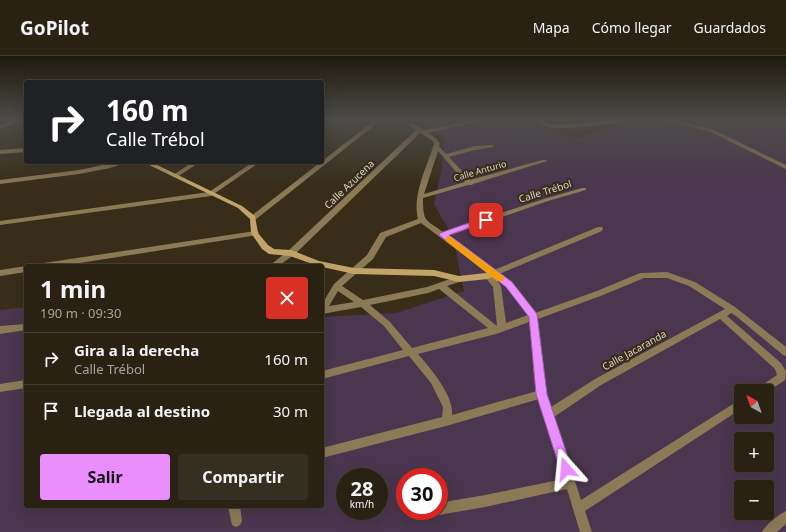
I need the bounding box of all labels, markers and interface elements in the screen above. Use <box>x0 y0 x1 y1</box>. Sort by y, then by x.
text: GoPilot <box>20 15 89 41</box>
text: Mapa <box>533 18 570 37</box>
text: Cómo llegar <box>592 18 672 37</box>
text: Guardados <box>694 18 766 37</box>
text: 160 m <box>106 91 189 129</box>
icon: right <box>40 96 92 148</box>
text: Calle Trébol <box>106 127 205 151</box>
street label: Calle Azucena <box>321 156 377 212</box>
street label: Calle Anturio <box>452 157 508 184</box>
street label: Calle Trébol <box>517 176 573 206</box>
pin <box>469 203 503 237</box>
icon: arrive <box>475 209 497 231</box>
text: 1 min <box>40 272 106 305</box>
button: close <box>266 277 308 319</box>
text: 190 m · 09:30 <box>40 304 121 322</box>
street label: Calle Jacaranda <box>599 327 669 373</box>
text: Gira a la derecha <box>74 340 199 360</box>
icon: right <box>40 348 62 370</box>
text: 160 m <box>264 349 308 369</box>
text: Calle Trébol <box>74 360 145 378</box>
north arrow <box>734 384 774 424</box>
map controls <box>734 384 774 520</box>
icon: arrive <box>40 400 62 422</box>
text: Llegada al destino <box>74 401 210 421</box>
text: 30 m <box>273 401 308 421</box>
button: + <box>734 432 774 472</box>
position arrow <box>545 448 587 490</box>
button: Salir <box>40 454 170 500</box>
button: Compartir <box>178 454 308 500</box>
speed limit sign: 30 <box>396 468 448 520</box>
text: 28 <box>351 475 373 502</box>
button: − <box>734 480 774 520</box>
text: km/h <box>350 497 374 511</box>

